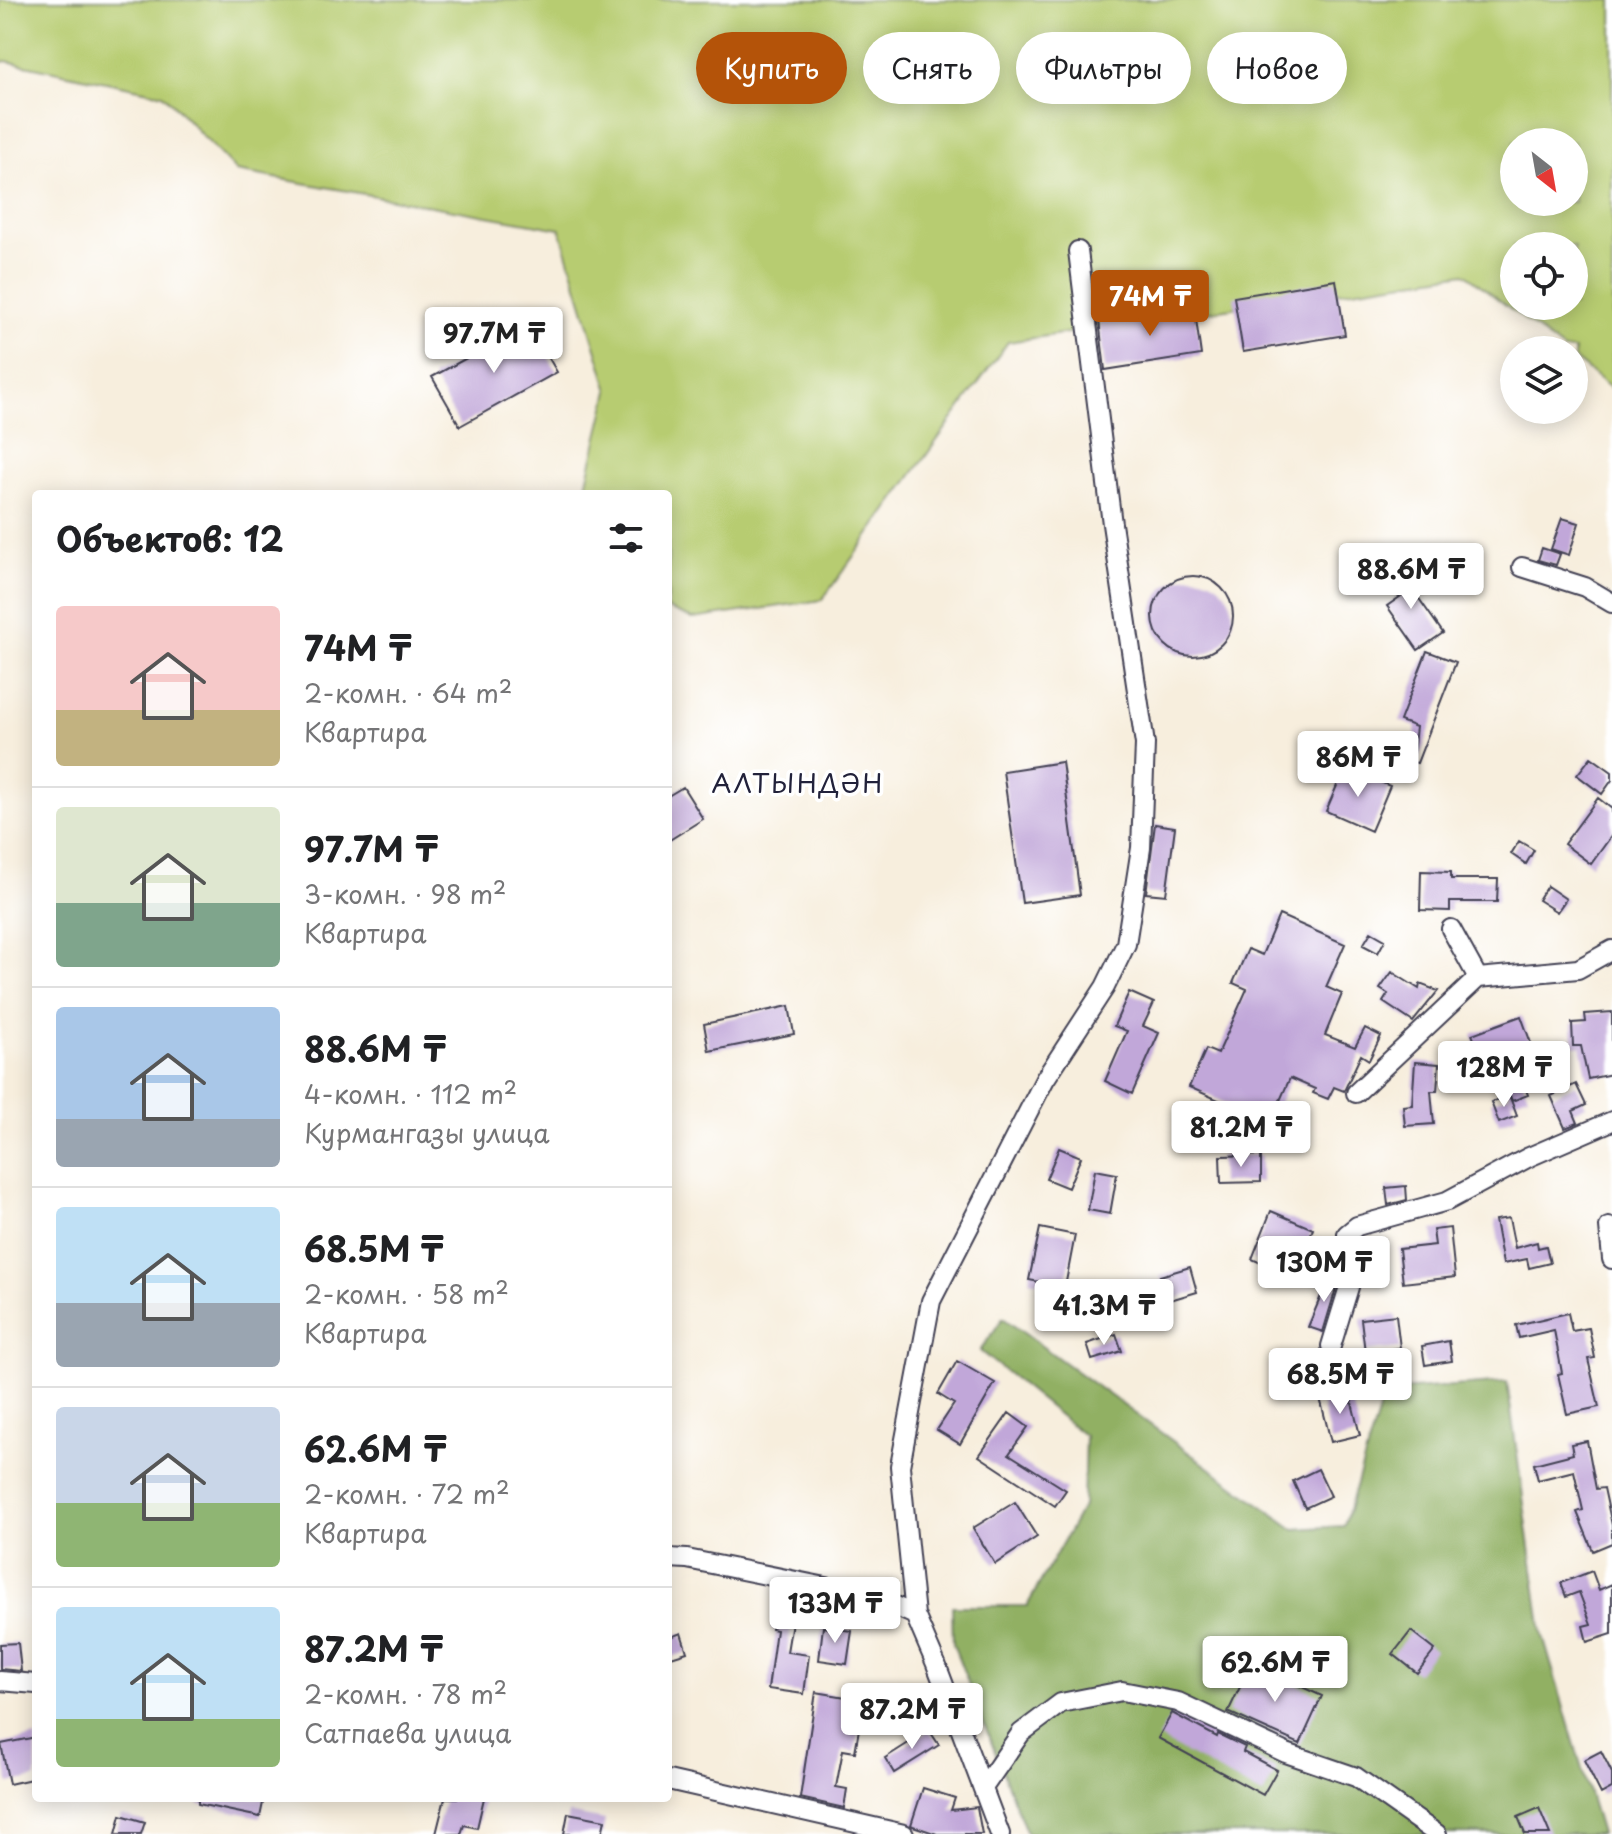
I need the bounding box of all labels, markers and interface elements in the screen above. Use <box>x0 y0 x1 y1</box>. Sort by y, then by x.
chip: Купить <box>696 32 847 104</box>
chip: Снять <box>863 32 1000 104</box>
chip: Фильтры <box>1016 32 1191 104</box>
chip: Новое <box>1207 32 1347 104</box>
north arrow <box>1500 128 1588 216</box>
map controls <box>1500 128 1588 424</box>
button: locate <box>1500 232 1588 320</box>
pin: 74M ₸ <box>1094 270 1206 338</box>
text: 74M ₸ <box>1109 276 1191 315</box>
pin: 97.7M ₸ <box>420 307 568 375</box>
text: 97.7M ₸ <box>443 313 545 352</box>
button: layers <box>1500 336 1588 424</box>
text: Объектов: 12 <box>56 512 283 564</box>
icon: filters <box>604 516 648 560</box>
pin: 88.6M ₸ <box>1337 543 1485 611</box>
text: 88.6M ₸ <box>1357 549 1465 588</box>
text: 74M ₸ <box>304 621 411 673</box>
icon: home <box>120 638 216 734</box>
text: 2-комн. · 64 m² <box>304 673 512 712</box>
text: Квартира <box>304 712 427 751</box>
pin: 86M ₸ <box>1302 731 1414 799</box>
text: 86M ₸ <box>1315 737 1401 776</box>
district label: АЛТЫНДӘН <box>711 763 885 802</box>
text: 97.7M ₸ <box>304 822 438 874</box>
icon: home <box>120 839 216 935</box>
text: 3-комн. · 98 m² <box>304 874 506 913</box>
text: Квартира <box>304 913 427 952</box>
text: 88.6M ₸ <box>304 1022 446 1074</box>
icon: home <box>120 1039 216 1135</box>
pin: 128M ₸ <box>1439 1041 1569 1109</box>
text: 128M ₸ <box>1456 1047 1552 1086</box>
text: 4-комн. · 112 m² <box>304 1074 517 1113</box>
pin: 81.2M ₸ <box>1167 1101 1315 1169</box>
text: 81.2M ₸ <box>1189 1107 1293 1146</box>
text: Курмангазы улица <box>304 1113 550 1152</box>
text: 68.5M ₸ <box>304 1222 443 1274</box>
pin: 130M ₸ <box>1259 1236 1389 1304</box>
icon: home <box>120 1239 216 1335</box>
text: 130M ₸ <box>1276 1242 1372 1281</box>
text: 2-комн. · 58 m² <box>304 1274 509 1313</box>
pin: 41.3M ₸ <box>1030 1279 1178 1347</box>
text: 41.3M ₸ <box>1053 1285 1155 1324</box>
text: Квартира <box>304 1313 427 1352</box>
pin: 68.5M ₸ <box>1266 1348 1414 1416</box>
text: 68.5M ₸ <box>1287 1354 1393 1393</box>
text: 62.6M ₸ <box>304 1422 446 1474</box>
icon: home <box>120 1439 216 1535</box>
text: 2-комн. · 72 m² <box>304 1474 510 1513</box>
text: Квартира <box>304 1513 427 1552</box>
pin: 133M ₸ <box>770 1577 900 1645</box>
text: 133M ₸ <box>787 1583 883 1622</box>
text: 87.2M ₸ <box>304 1622 443 1674</box>
pin: 62.6M ₸ <box>1201 1636 1349 1704</box>
icon: home <box>120 1639 216 1735</box>
text: 62.6M ₸ <box>1221 1642 1329 1681</box>
text: 2-комн. · 78 m² <box>304 1674 507 1713</box>
pin: 87.2M ₸ <box>838 1683 986 1751</box>
text: 87.2M ₸ <box>859 1689 965 1728</box>
text: Сатпаева улица <box>304 1713 511 1752</box>

